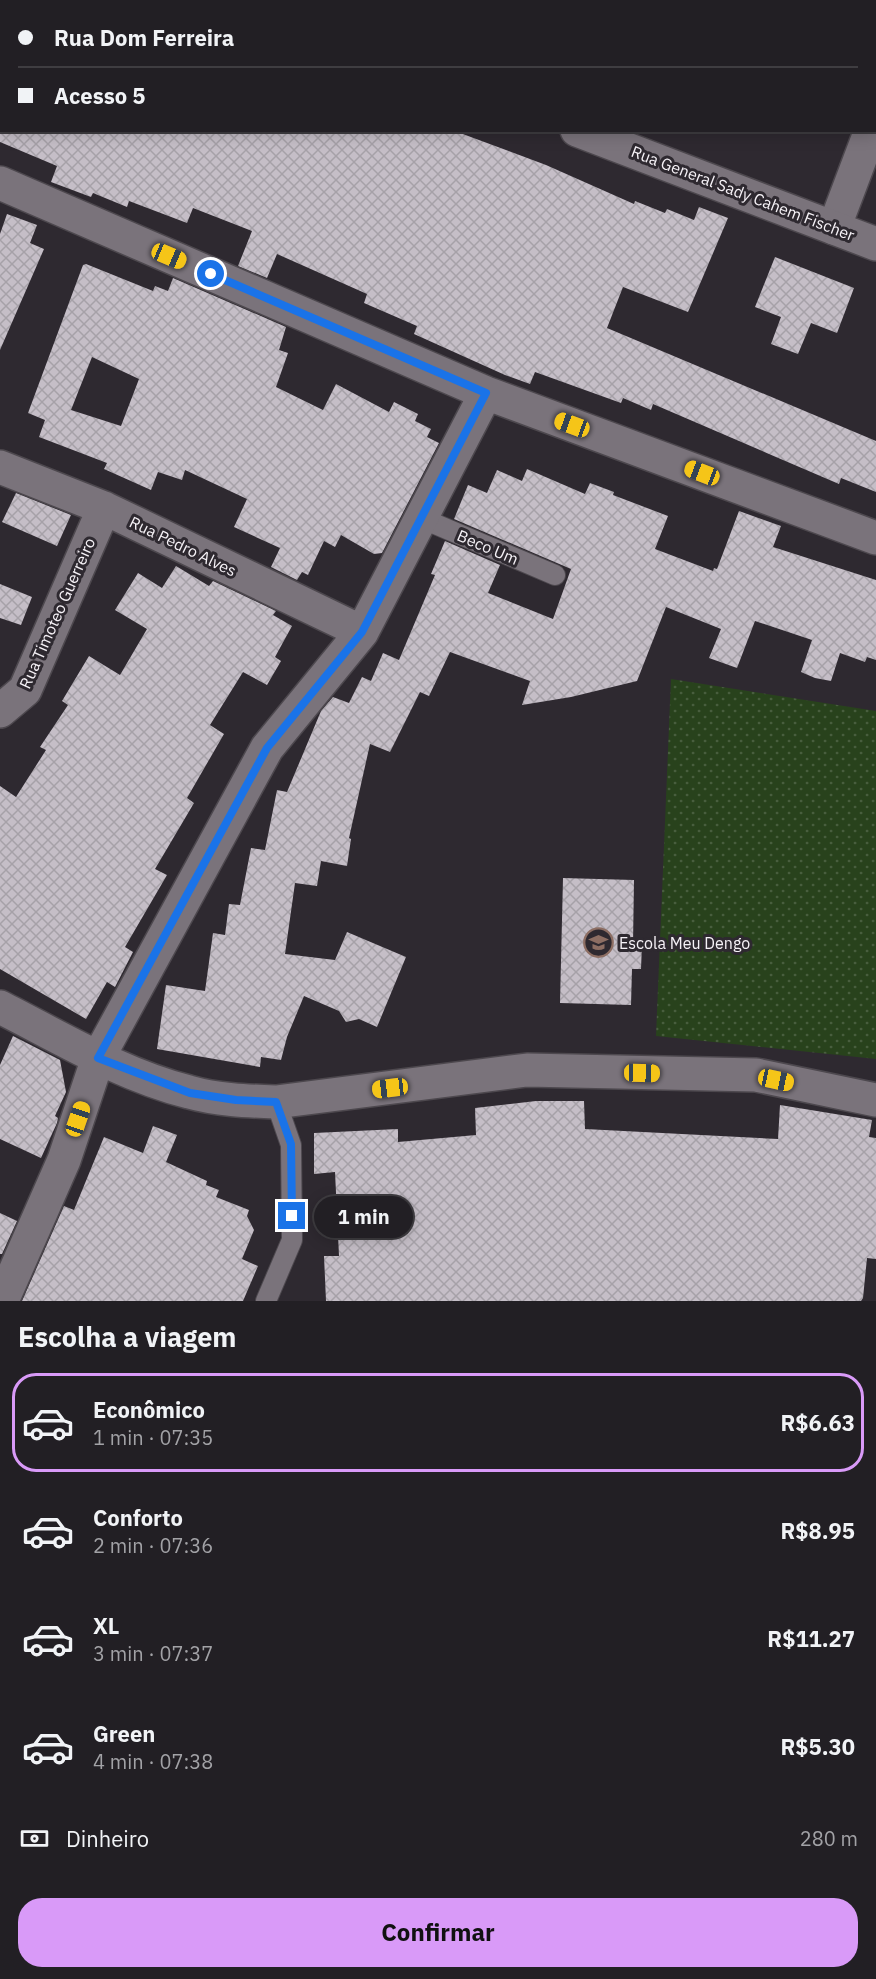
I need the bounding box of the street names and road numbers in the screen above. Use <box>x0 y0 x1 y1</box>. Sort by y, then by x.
street label: Rua General Sady Cahem Fischer <box>629 141 858 245</box>
street label: Rua Pedro Alves <box>126 512 240 580</box>
street label: Beco Um <box>454 525 522 569</box>
street label: Rua Timoteo Guerreiro <box>15 534 99 692</box>

